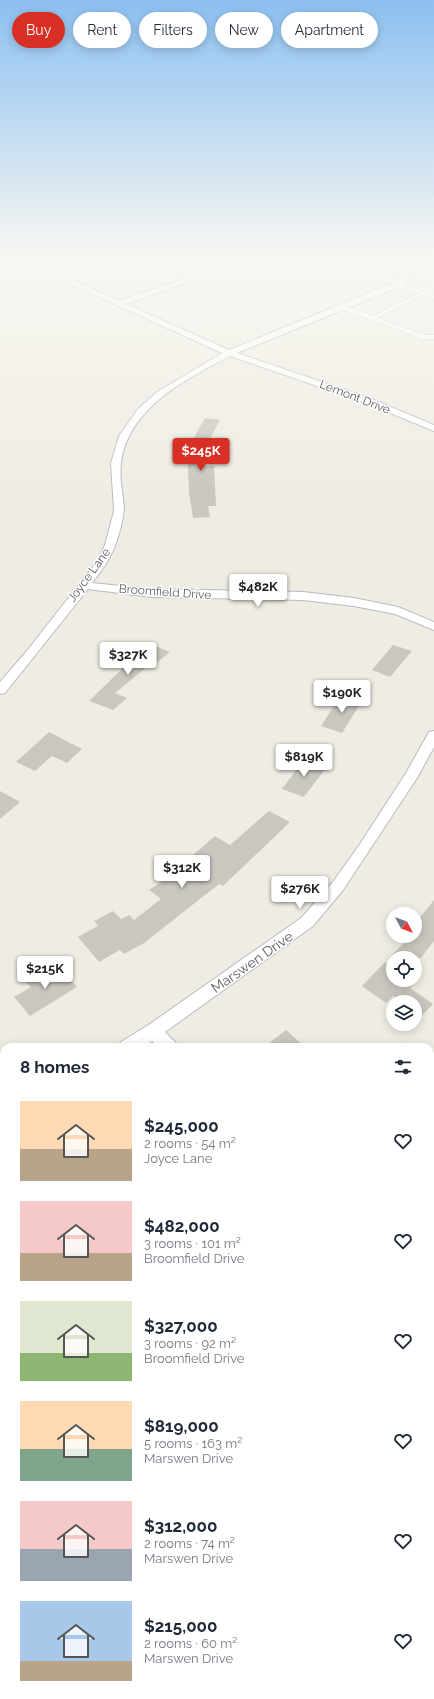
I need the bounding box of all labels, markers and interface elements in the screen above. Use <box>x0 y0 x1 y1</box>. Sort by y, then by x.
chip: Buy <box>12 12 65 48</box>
chip: Rent <box>73 12 131 48</box>
chip: Filters <box>139 12 207 48</box>
chip: New <box>215 12 273 48</box>
chip: Apartment <box>281 12 378 48</box>
street label: Lemont Drive <box>318 377 392 417</box>
pin: $245K <box>173 438 229 472</box>
text: $245K <box>182 443 220 458</box>
street label: Joyce Lane <box>65 545 113 605</box>
pin: $482K <box>230 574 286 608</box>
text: $482K <box>238 579 278 594</box>
street label: Broomfield Drive <box>118 582 212 602</box>
pin: $327K <box>100 642 156 676</box>
text: $327K <box>109 647 147 662</box>
pin: $190K <box>314 680 370 714</box>
text: $190K <box>322 685 362 700</box>
pin: $819K <box>276 744 332 778</box>
text: $819K <box>285 749 323 764</box>
pin: $312K <box>154 855 210 889</box>
text: $312K <box>163 860 201 875</box>
pin: $276K <box>272 876 328 910</box>
text: $276K <box>280 881 320 896</box>
north arrow <box>386 907 422 943</box>
map controls <box>386 907 422 1031</box>
street label: Marswen Drive <box>208 928 296 996</box>
button: locate <box>386 951 422 987</box>
pin: $215K <box>17 956 73 990</box>
text: $215K <box>26 961 64 976</box>
button: layers <box>386 995 422 1031</box>
icon: filters <box>392 1056 414 1078</box>
text: 8 homes <box>20 1057 89 1077</box>
text: $245,000 <box>144 1116 219 1136</box>
icon: home <box>52 1117 100 1165</box>
icon: heart <box>392 1130 414 1152</box>
text: 2 rooms · 54 m² <box>144 1136 236 1151</box>
text: Joyce Lane <box>144 1151 212 1166</box>
text: $482,000 <box>144 1216 220 1236</box>
icon: home <box>52 1217 100 1265</box>
icon: heart <box>392 1230 414 1252</box>
text: 3 rooms · 101 m² <box>144 1236 241 1251</box>
text: Broomfield Drive <box>144 1251 245 1266</box>
text: $327,000 <box>144 1316 218 1336</box>
icon: home <box>52 1317 100 1365</box>
icon: heart <box>392 1330 414 1352</box>
text: 3 rooms · 92 m² <box>144 1336 236 1351</box>
text: Broomfield Drive <box>144 1351 245 1366</box>
text: $819,000 <box>144 1416 219 1436</box>
icon: home <box>52 1417 100 1465</box>
icon: heart <box>392 1430 414 1452</box>
text: 5 rooms · 163 m² <box>144 1436 242 1451</box>
text: Marswen Drive <box>144 1451 233 1466</box>
text: $312,000 <box>144 1516 217 1536</box>
icon: home <box>52 1517 100 1565</box>
icon: heart <box>392 1530 414 1552</box>
text: 2 rooms · 74 m² <box>144 1536 235 1551</box>
text: Marswen Drive <box>144 1551 233 1566</box>
text: $215,000 <box>144 1616 217 1636</box>
icon: home <box>52 1617 100 1665</box>
icon: heart <box>392 1630 414 1652</box>
text: 2 rooms · 60 m² <box>144 1636 237 1651</box>
text: Marswen Drive <box>144 1651 233 1666</box>

